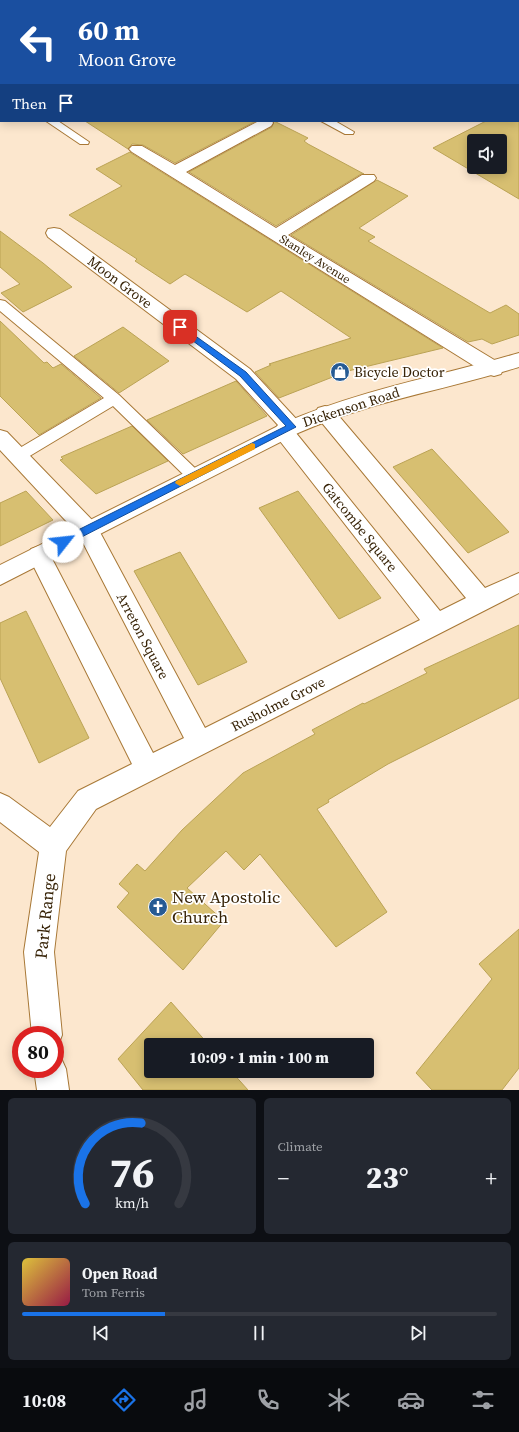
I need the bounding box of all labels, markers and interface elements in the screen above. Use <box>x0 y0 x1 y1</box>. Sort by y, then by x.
text: 60 m <box>78 11 140 49</box>
icon: left <box>12 16 64 68</box>
text: Moon Grove <box>78 47 176 72</box>
icon: arrive <box>55 92 77 114</box>
text: Then <box>12 93 47 114</box>
map controls <box>467 134 507 174</box>
button: sound <box>467 134 507 174</box>
street label: Stanley Avenue <box>276 231 354 287</box>
street label: Moon Grove <box>83 251 157 313</box>
pin <box>163 310 197 344</box>
icon: arrive <box>169 316 191 338</box>
shop icon: Bicycle Doctor <box>329 361 351 383</box>
place label: Bicycle Doctor <box>354 362 445 382</box>
street label: Dickenson Road <box>300 382 402 432</box>
street label: Gatcombe Square <box>318 478 402 576</box>
position arrow <box>42 521 84 563</box>
street label: Arreton Square <box>112 589 174 683</box>
street label: Rusholme Grove <box>228 672 328 736</box>
street label: Park Range <box>29 872 61 960</box>
place label: New Apostolic Church <box>172 885 280 929</box>
church icon: New Apostolic Church <box>147 896 169 918</box>
speed limit sign: 80 <box>12 1026 64 1078</box>
text: 10:09 · 1 min · 100 m <box>189 1047 329 1068</box>
text: Climate <box>278 1138 323 1155</box>
text: 76 <box>109 1144 154 1201</box>
text: 23° <box>366 1157 409 1198</box>
text: − <box>278 1163 289 1193</box>
text: + <box>485 1163 497 1193</box>
text: km/h <box>115 1193 149 1213</box>
text: Open Road <box>82 1263 157 1284</box>
text: Tom Ferris <box>82 1284 145 1301</box>
icon: previous <box>90 1322 112 1344</box>
icon: pause <box>248 1322 270 1344</box>
icon: next <box>407 1322 429 1344</box>
icon: directions <box>110 1386 138 1414</box>
icon: music <box>182 1386 210 1414</box>
icon: phone <box>254 1386 282 1414</box>
icon: climate <box>325 1386 353 1414</box>
icon: car <box>397 1386 425 1414</box>
icon: filters <box>469 1386 497 1414</box>
text: 10:08 <box>22 1388 66 1413</box>

